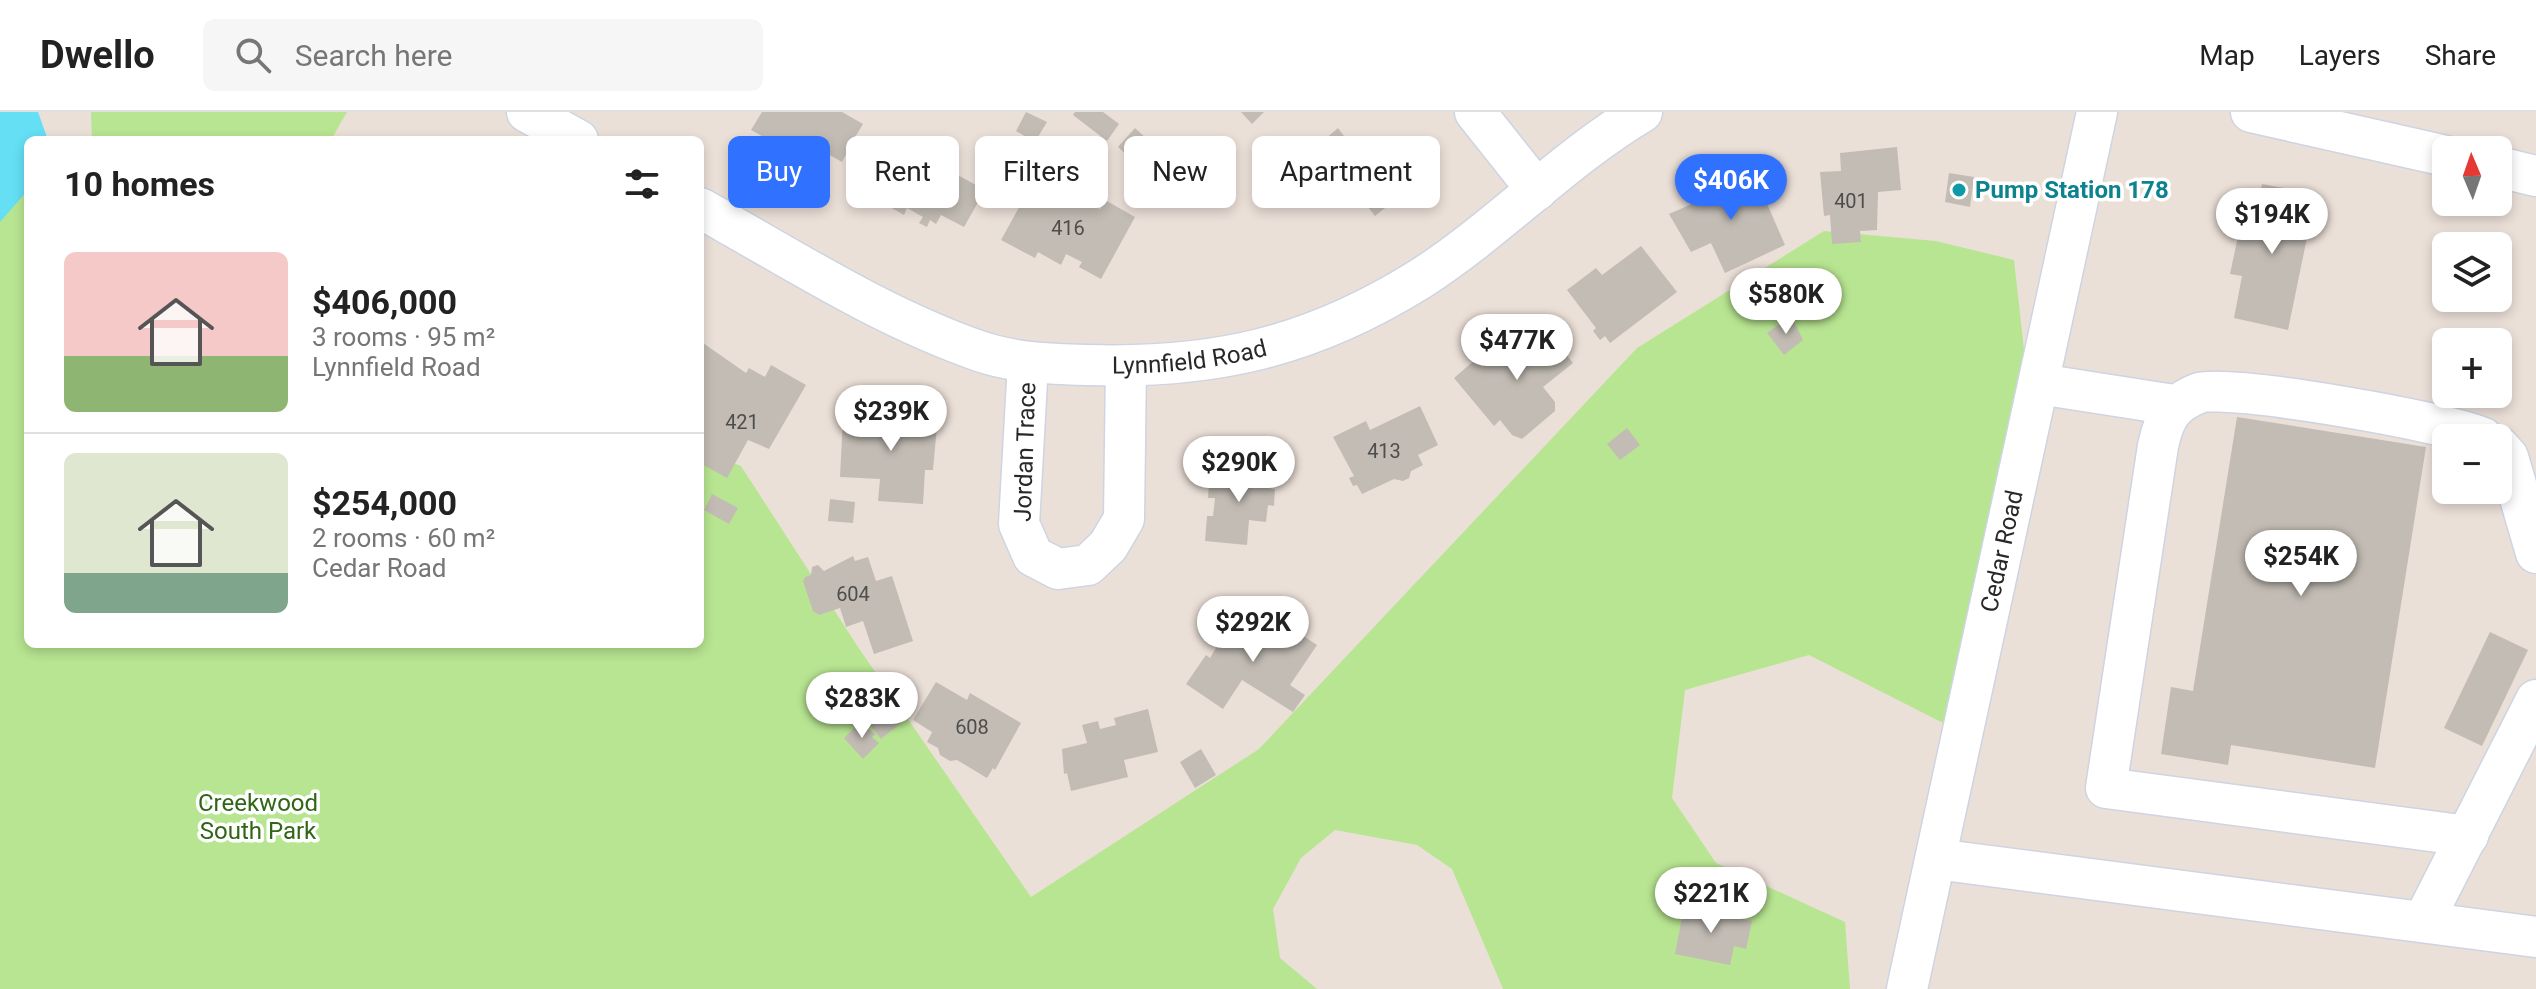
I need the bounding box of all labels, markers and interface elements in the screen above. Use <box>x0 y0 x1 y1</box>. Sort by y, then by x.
search box <box>203 19 763 91</box>
text: Dwello <box>40 33 155 77</box>
icon: search <box>231 33 275 77</box>
text: Search here <box>295 38 453 73</box>
text: Map <box>2199 39 2255 72</box>
text: Layers <box>2299 39 2381 72</box>
text: Share <box>2425 39 2496 72</box>
chip: Buy <box>728 136 830 208</box>
chip: Rent <box>846 136 959 208</box>
chip: Filters <box>975 136 1108 208</box>
chip: New <box>1124 136 1236 208</box>
chip: Apartment <box>1252 136 1440 208</box>
north arrow <box>2432 136 2512 216</box>
map controls <box>2432 136 2512 504</box>
pin: $406K <box>1675 154 1787 222</box>
icon: filters <box>620 162 664 206</box>
text: 10 homes <box>64 164 215 204</box>
text: $406K <box>1693 165 1769 195</box>
place label: Pump Station 178 <box>1975 176 2169 204</box>
marker: Pump Station 178 <box>1950 181 1968 199</box>
pin: $194K <box>2216 188 2328 256</box>
house number: 401 <box>1834 189 1868 213</box>
text: $194K <box>2234 199 2310 229</box>
house number: 416 <box>1051 216 1085 240</box>
button: layers <box>2432 232 2512 312</box>
pin: $580K <box>1730 268 1842 336</box>
text: $580K <box>1748 279 1824 309</box>
text: $406,000 <box>312 282 457 322</box>
icon: home <box>128 284 224 380</box>
pin: $477K <box>1461 314 1573 382</box>
text: 3 rooms · 95 m² <box>312 322 495 352</box>
text: $477K <box>1479 325 1555 355</box>
button: + <box>2432 328 2512 408</box>
street label: Lynnfield Road <box>1112 334 1269 379</box>
text: Lynnfield Road <box>312 352 481 382</box>
street label: Jordan Trace <box>1009 382 1041 522</box>
pin: $239K <box>835 385 947 453</box>
text: $239K <box>853 396 929 426</box>
house number: 421 <box>725 410 759 434</box>
button: − <box>2432 424 2512 504</box>
pin: $290K <box>1183 436 1295 504</box>
house number: 413 <box>1367 439 1401 463</box>
text: $290K <box>1201 447 1277 477</box>
text: $254,000 <box>312 483 457 523</box>
icon: home <box>128 485 224 581</box>
street label: Cedar Road <box>1975 488 2029 615</box>
text: 2 rooms · 60 m² <box>312 523 495 553</box>
pin: $254K <box>2245 530 2357 598</box>
text: $254K <box>2263 541 2339 571</box>
text: Cedar Road <box>312 553 446 583</box>
house number: 604 <box>836 582 870 606</box>
pin: $292K <box>1197 596 1309 664</box>
text: $292K <box>1215 607 1291 637</box>
pin: $283K <box>806 672 918 740</box>
text: $283K <box>824 683 900 713</box>
house number: 608 <box>955 715 989 739</box>
park label: Creekwood South Park <box>198 789 318 845</box>
pin: $221K <box>1655 867 1767 935</box>
text: $221K <box>1673 878 1749 908</box>

